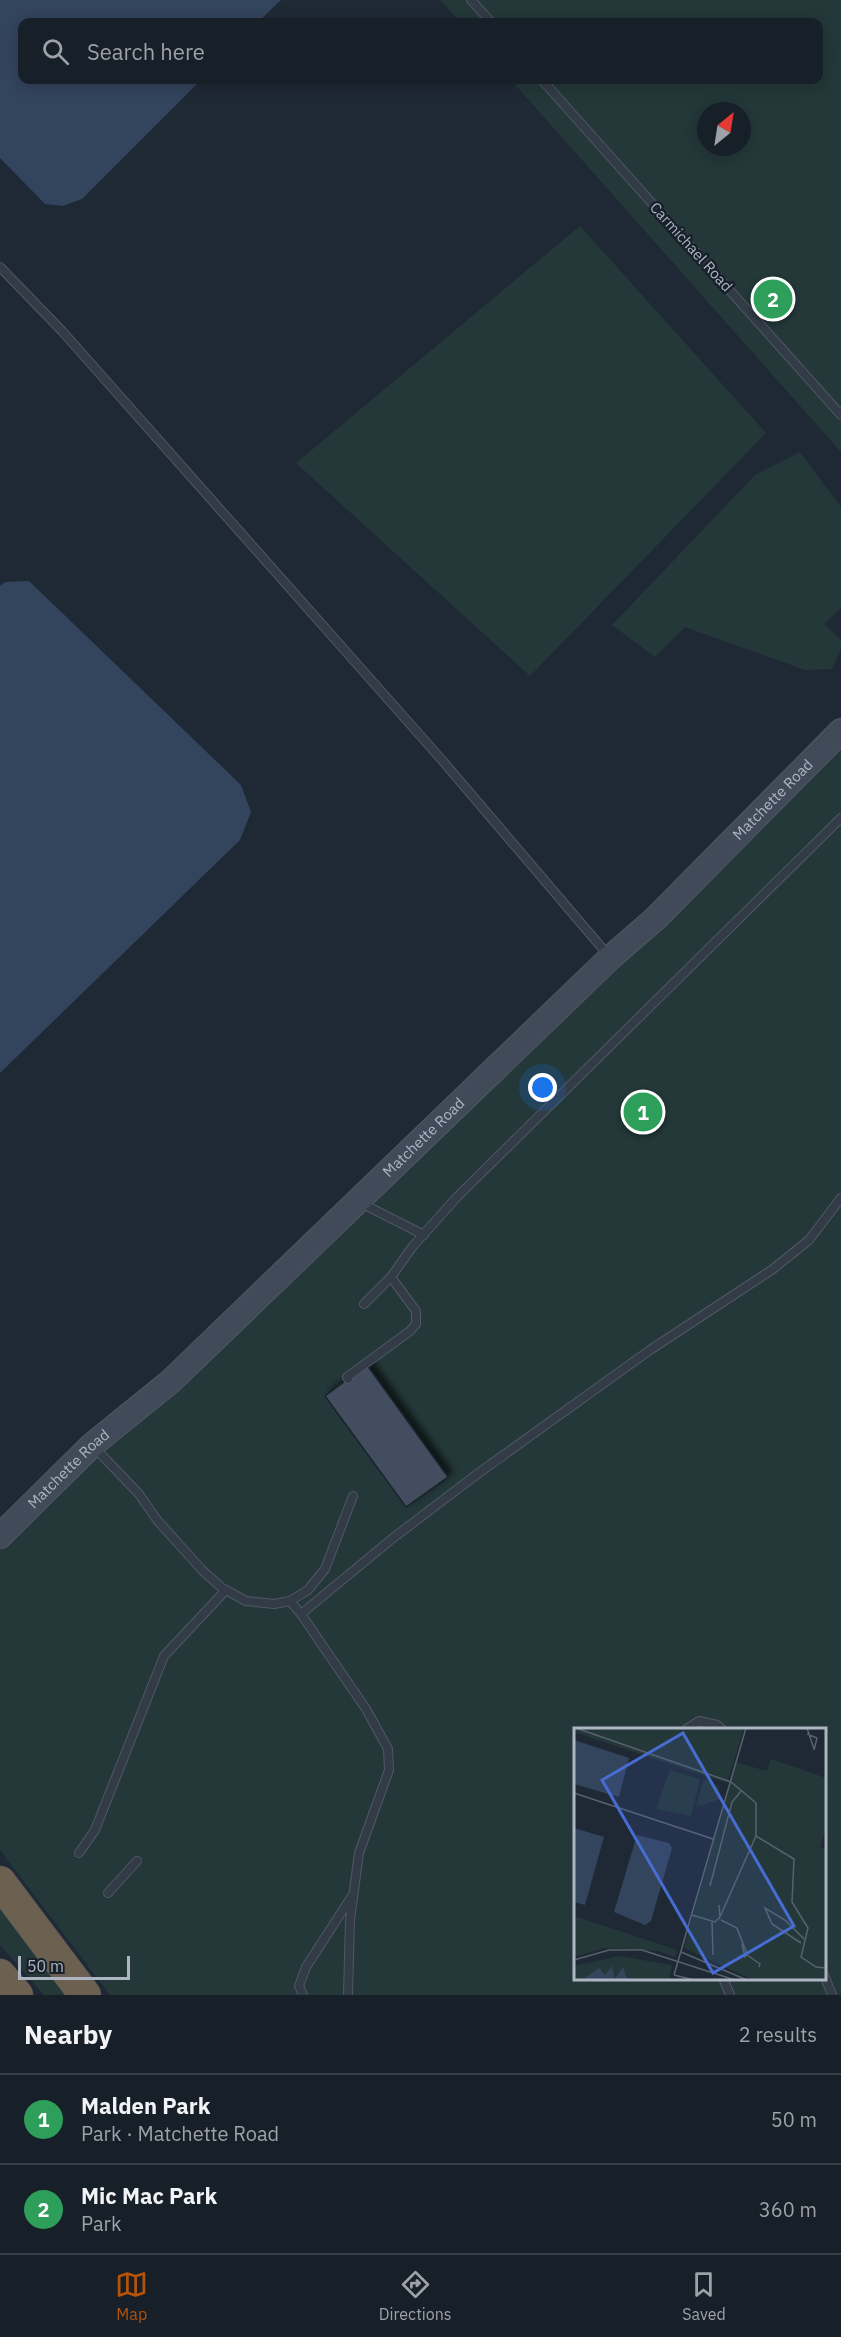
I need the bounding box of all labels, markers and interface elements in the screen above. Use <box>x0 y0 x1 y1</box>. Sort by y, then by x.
search box <box>18 18 823 84</box>
icon: search <box>39 35 72 68</box>
text: Search here <box>87 37 205 66</box>
north arrow <box>697 102 751 156</box>
street label: Carmichael Road <box>646 198 737 295</box>
pin: 2 <box>754 276 792 322</box>
street label: Matchette Road <box>728 755 817 844</box>
your location <box>528 1073 557 1102</box>
pin: 1 <box>624 1090 662 1134</box>
street label: Matchette Road <box>378 1093 468 1181</box>
street label: Matchette Road <box>23 1425 113 1512</box>
inset map <box>574 1728 826 1980</box>
scale bar <box>18 1953 130 1980</box>
text: 50 m <box>27 1956 64 1976</box>
text: Nearby <box>24 2017 112 2051</box>
text: 2 results <box>739 2021 817 2048</box>
text: Malden Park <box>81 2091 210 2120</box>
text: 1 <box>38 2106 50 2133</box>
text: 50 m <box>771 2106 817 2133</box>
text: Park · Matchette Road <box>81 2120 279 2147</box>
text: Mic Mac Park <box>81 2181 217 2210</box>
text: 2 <box>38 2196 50 2223</box>
text: 360 m <box>759 2196 817 2223</box>
text: Park <box>81 2210 121 2237</box>
tab: Map <box>115 2268 148 2324</box>
tab: Directions <box>379 2268 452 2324</box>
tab: Saved <box>682 2268 726 2324</box>

